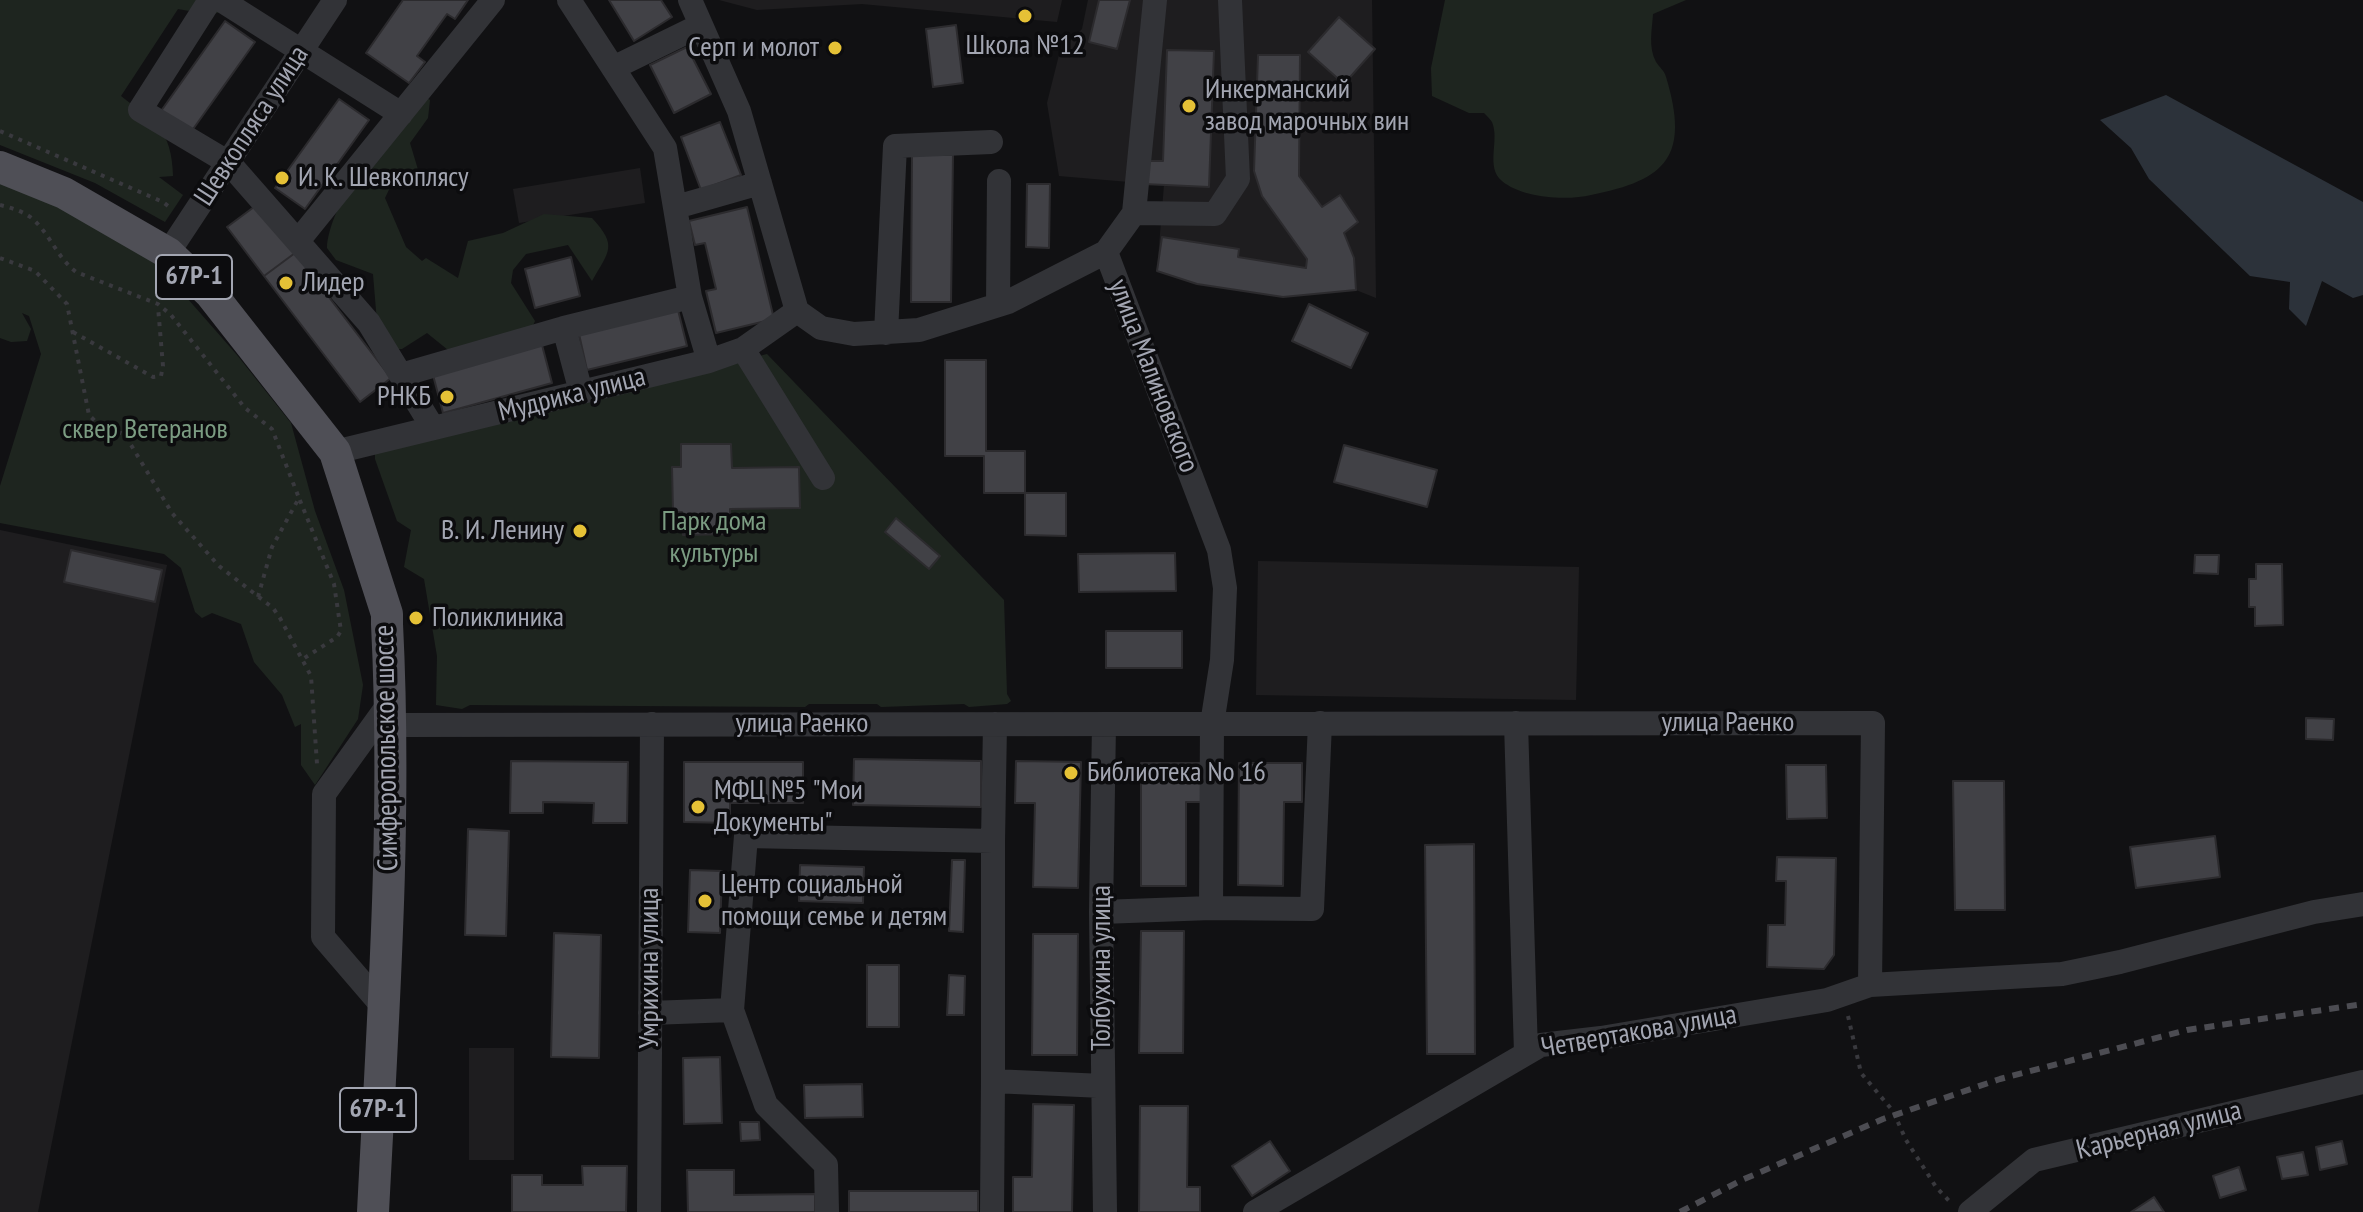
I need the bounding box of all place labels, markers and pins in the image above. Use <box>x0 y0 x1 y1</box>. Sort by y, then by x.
marker: Школа №12 <box>1016 7 1034 25</box>
place label: Школа №12 <box>965 29 1085 63</box>
place label: Серп и молот <box>688 31 819 65</box>
marker: Серп и молот <box>826 39 844 57</box>
place label: Инкерманский завод марочных вин <box>1205 73 1409 139</box>
marker: Инкерманский завод марочных вин <box>1180 97 1198 115</box>
place label: И. К. Шевкоплясу <box>298 161 468 195</box>
marker: И. К. Шевкоплясу <box>273 169 291 187</box>
place label: Лидер <box>302 266 364 300</box>
marker: Лидер <box>277 274 295 292</box>
place label: РНКБ <box>377 380 431 414</box>
marker: РНКБ <box>438 388 456 406</box>
place label: В. И. Ленину <box>441 514 564 548</box>
marker: В. И. Ленину <box>571 522 589 540</box>
place label: Поликлиника <box>432 601 564 635</box>
marker: Поликлиника <box>407 609 425 627</box>
place label: Библиотека No 16 <box>1087 756 1266 790</box>
marker: Библиотека No 16 <box>1062 764 1080 782</box>
place label: МФЦ №5 "Мои Документы" <box>714 774 863 840</box>
marker: МФЦ №5 "Мои Документы" <box>689 798 707 816</box>
place label: Центр социальной помощи семье и детям <box>721 868 947 934</box>
marker: Центр социальной помощи семье и детям <box>696 892 714 910</box>

